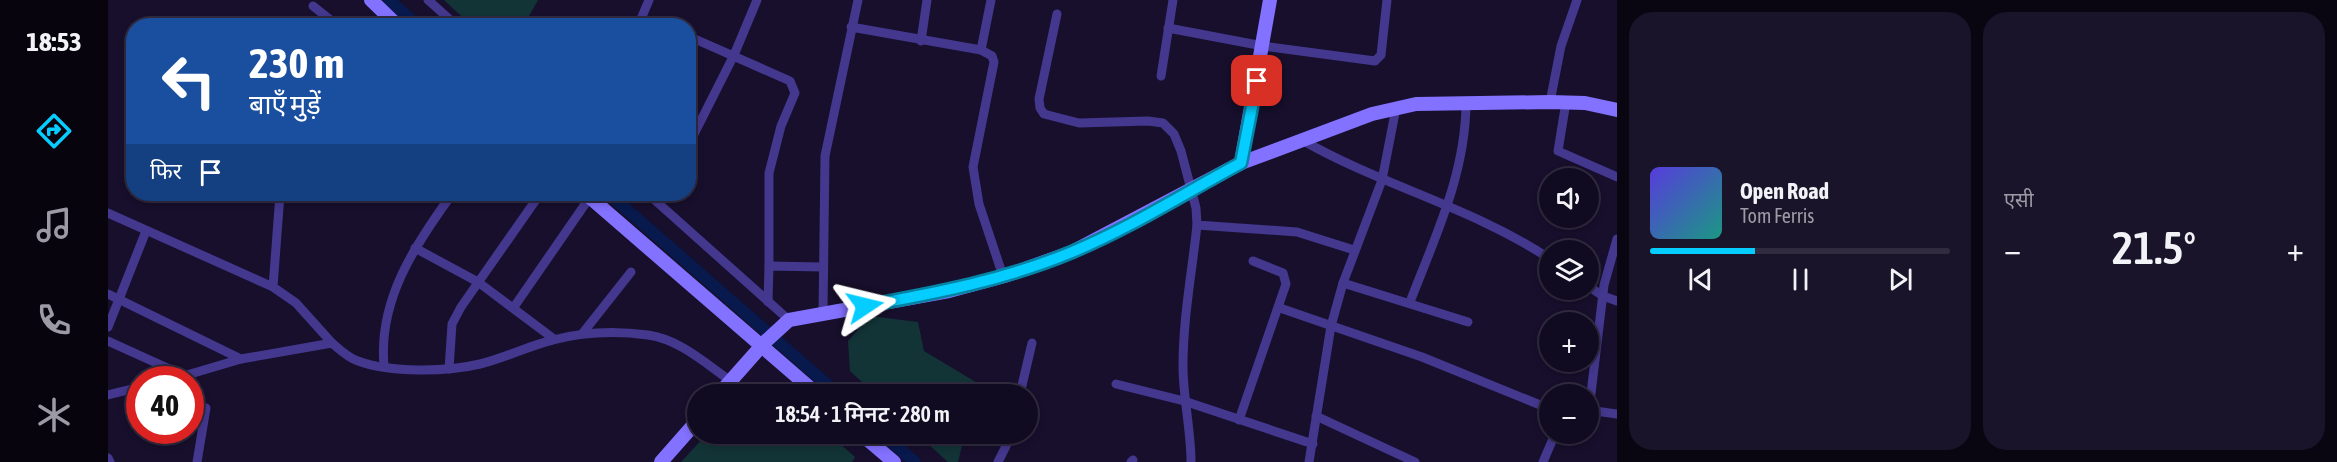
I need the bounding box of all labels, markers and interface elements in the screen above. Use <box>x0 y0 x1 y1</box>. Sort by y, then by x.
text: 18:53 <box>26 26 82 57</box>
text: 230 m <box>249 39 344 87</box>
icon: left <box>150 42 228 120</box>
pin <box>1231 55 1282 106</box>
icon: arrive <box>1240 64 1273 97</box>
text: बाएँ मुड़ें <box>249 89 321 120</box>
icon: directions <box>33 110 75 152</box>
icon: arrive <box>194 156 227 189</box>
text: फिर <box>150 158 182 184</box>
map controls <box>1539 168 1599 444</box>
button: sound <box>1539 168 1599 228</box>
text: Open Road <box>1740 178 1829 204</box>
text: एसी <box>2004 188 2034 211</box>
icon: music <box>33 204 75 246</box>
text: Tom Ferris <box>1740 204 1814 227</box>
text: 21.5° <box>2112 222 2196 274</box>
text: − <box>2004 230 2021 268</box>
text: + <box>2287 230 2304 268</box>
button: layers <box>1539 240 1599 300</box>
icon: previous <box>1684 263 1717 296</box>
icon: pause <box>1784 263 1817 296</box>
icon: next <box>1884 263 1917 296</box>
position arrow <box>833 274 897 338</box>
icon: phone <box>33 299 75 341</box>
button: + <box>1539 312 1599 372</box>
speed limit sign: 40 <box>126 366 204 444</box>
button: − <box>1539 384 1599 444</box>
icon: climate <box>33 394 75 436</box>
text: 18:54 · 1 मिनट · 280 m <box>775 401 950 427</box>

